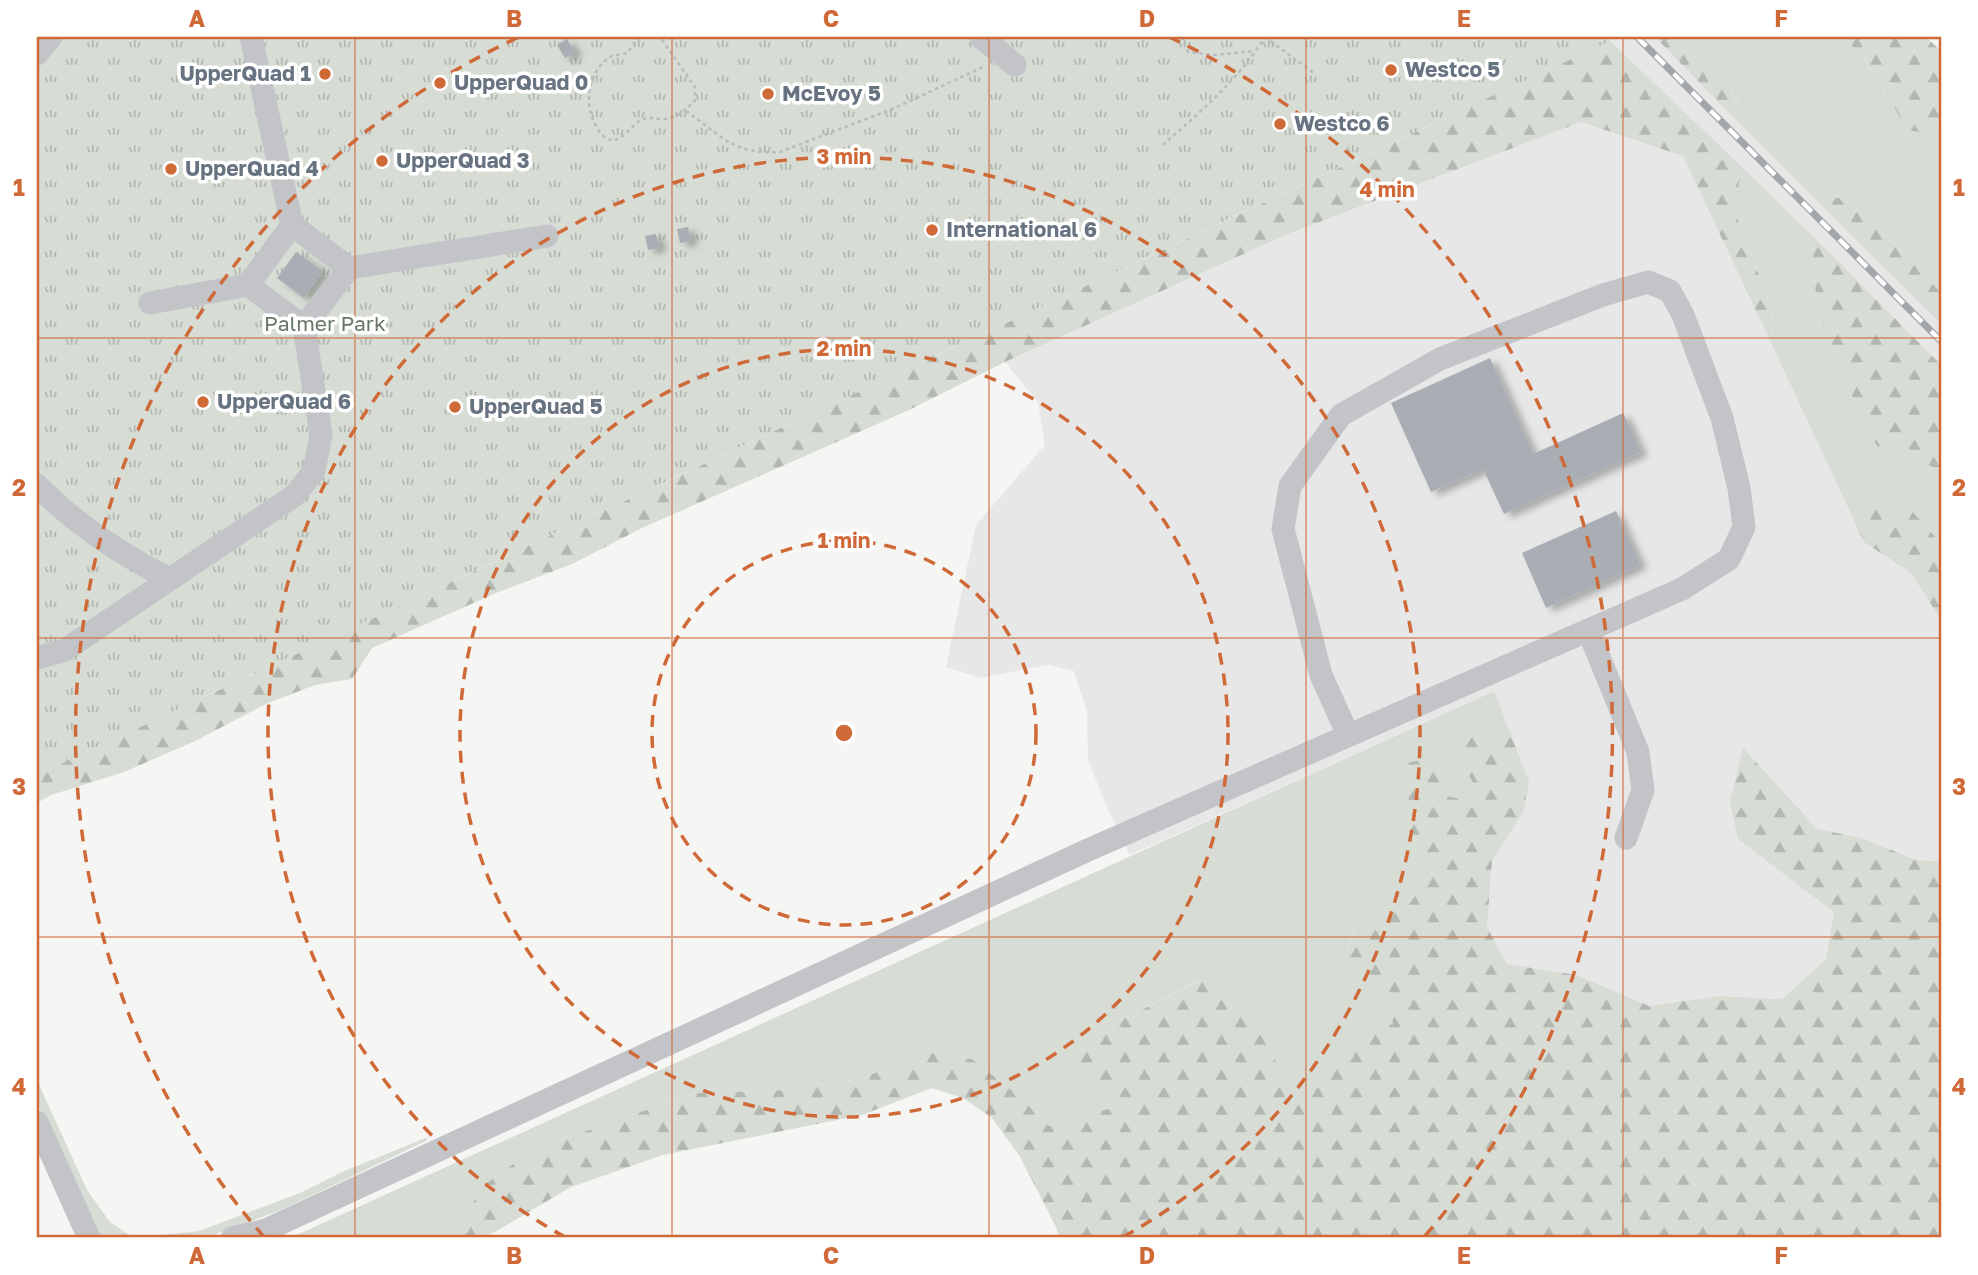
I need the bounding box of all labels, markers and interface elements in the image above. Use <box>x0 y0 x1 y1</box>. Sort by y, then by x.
text: A <box>189 4 206 32</box>
text: B <box>506 4 522 32</box>
text: C <box>823 4 839 32</box>
text: D <box>1139 4 1155 32</box>
text: E <box>1457 4 1471 32</box>
text: F <box>1774 4 1788 32</box>
place label: Westco 5 <box>1405 56 1500 82</box>
place label: UpperQuad 1 <box>179 60 311 86</box>
marker: Westco 5 <box>1383 62 1399 78</box>
marker: UpperQuad 1 <box>317 66 333 82</box>
place label: UpperQuad 0 <box>454 69 588 95</box>
marker: UpperQuad 0 <box>432 75 448 91</box>
place label: McEvoy 5 <box>782 80 881 106</box>
marker: McEvoy 5 <box>760 86 776 102</box>
place label: Westco 6 <box>1294 110 1390 136</box>
marker: Westco 6 <box>1272 116 1288 132</box>
text: 3 min <box>817 143 871 169</box>
place label: UpperQuad 3 <box>396 147 530 173</box>
marker: UpperQuad 3 <box>374 153 390 169</box>
place label: UpperQuad 4 <box>185 155 319 181</box>
marker: UpperQuad 4 <box>163 161 179 177</box>
text: 1 <box>13 173 25 201</box>
text: 1 <box>1953 173 1965 201</box>
text: 4 min <box>1359 176 1415 202</box>
place label: International 6 <box>946 216 1097 242</box>
marker: International 6 <box>924 222 940 238</box>
park label: Palmer Park <box>264 310 386 336</box>
text: 2 min <box>817 335 871 361</box>
place label: UpperQuad 6 <box>217 388 351 414</box>
place label: UpperQuad 5 <box>469 393 603 419</box>
marker: UpperQuad 6 <box>195 394 211 410</box>
marker: UpperQuad 5 <box>447 399 463 415</box>
text: 2 <box>12 473 26 501</box>
text: 2 <box>1952 473 1966 501</box>
text: 1 min <box>818 527 870 553</box>
centre of rings <box>832 721 856 745</box>
text: 3 <box>12 772 26 800</box>
text: 3 <box>1952 772 1966 800</box>
text: 4 <box>12 1072 26 1100</box>
text: 4 <box>1952 1072 1966 1100</box>
text: A <box>189 1241 206 1269</box>
text: B <box>506 1241 522 1269</box>
text: C <box>823 1241 839 1269</box>
text: D <box>1139 1241 1155 1269</box>
text: E <box>1457 1241 1471 1269</box>
text: F <box>1774 1241 1788 1269</box>

